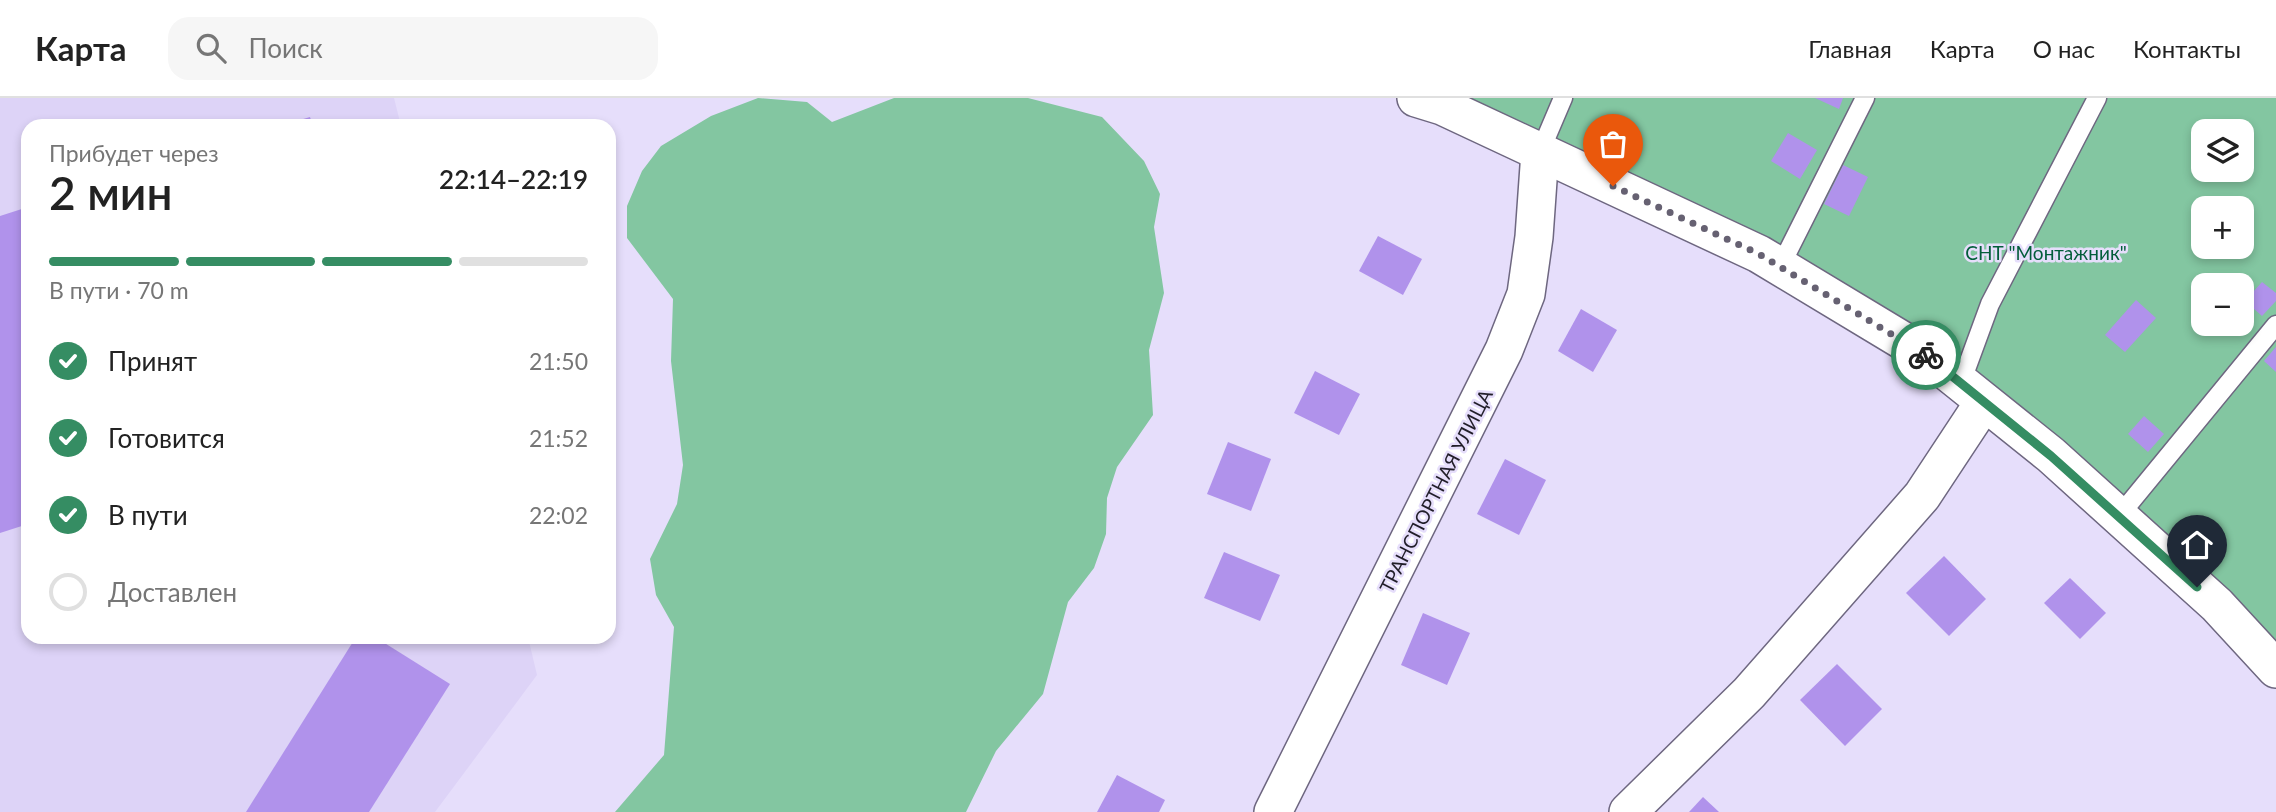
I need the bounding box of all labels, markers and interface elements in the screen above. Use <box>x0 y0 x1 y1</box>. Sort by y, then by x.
search box <box>168 17 658 80</box>
text: Карта <box>35 28 126 68</box>
icon: search <box>192 29 230 67</box>
text: Поиск <box>248 32 323 64</box>
text: Главная <box>1808 34 1892 63</box>
text: Карта <box>1930 34 1995 63</box>
text: О нас <box>2033 34 2095 63</box>
text: Контакты <box>2133 34 2241 63</box>
pin <box>1583 114 1643 186</box>
map controls <box>2191 119 2254 336</box>
button: layers <box>2191 119 2254 182</box>
icon: bag <box>1594 125 1632 163</box>
text: Прибудет через <box>49 139 219 167</box>
text: 22:14–22:19 <box>439 163 588 195</box>
text: 2 мин <box>49 165 173 220</box>
button: + <box>2191 196 2254 259</box>
park label: СНТ "Монтажник" <box>1965 241 2127 264</box>
button: − <box>2191 273 2254 336</box>
text: В пути · 70 m <box>49 276 189 304</box>
courier <box>1891 320 1961 390</box>
icon: bike <box>1907 336 1945 374</box>
icon: check <box>49 342 87 380</box>
text: Принят <box>108 345 197 377</box>
text: 21:50 <box>529 347 588 375</box>
street label: ТРАНСПОРТНАЯ УЛИЦА <box>1374 385 1497 596</box>
icon: check <box>49 419 87 457</box>
text: Готовится <box>108 422 225 454</box>
text: 21:52 <box>529 424 588 452</box>
icon: check <box>49 496 87 534</box>
text: В пути <box>108 499 188 531</box>
text: 22:02 <box>529 501 588 529</box>
pin <box>2167 515 2227 587</box>
icon: home <box>2178 526 2216 564</box>
text: Доставлен <box>108 576 237 608</box>

